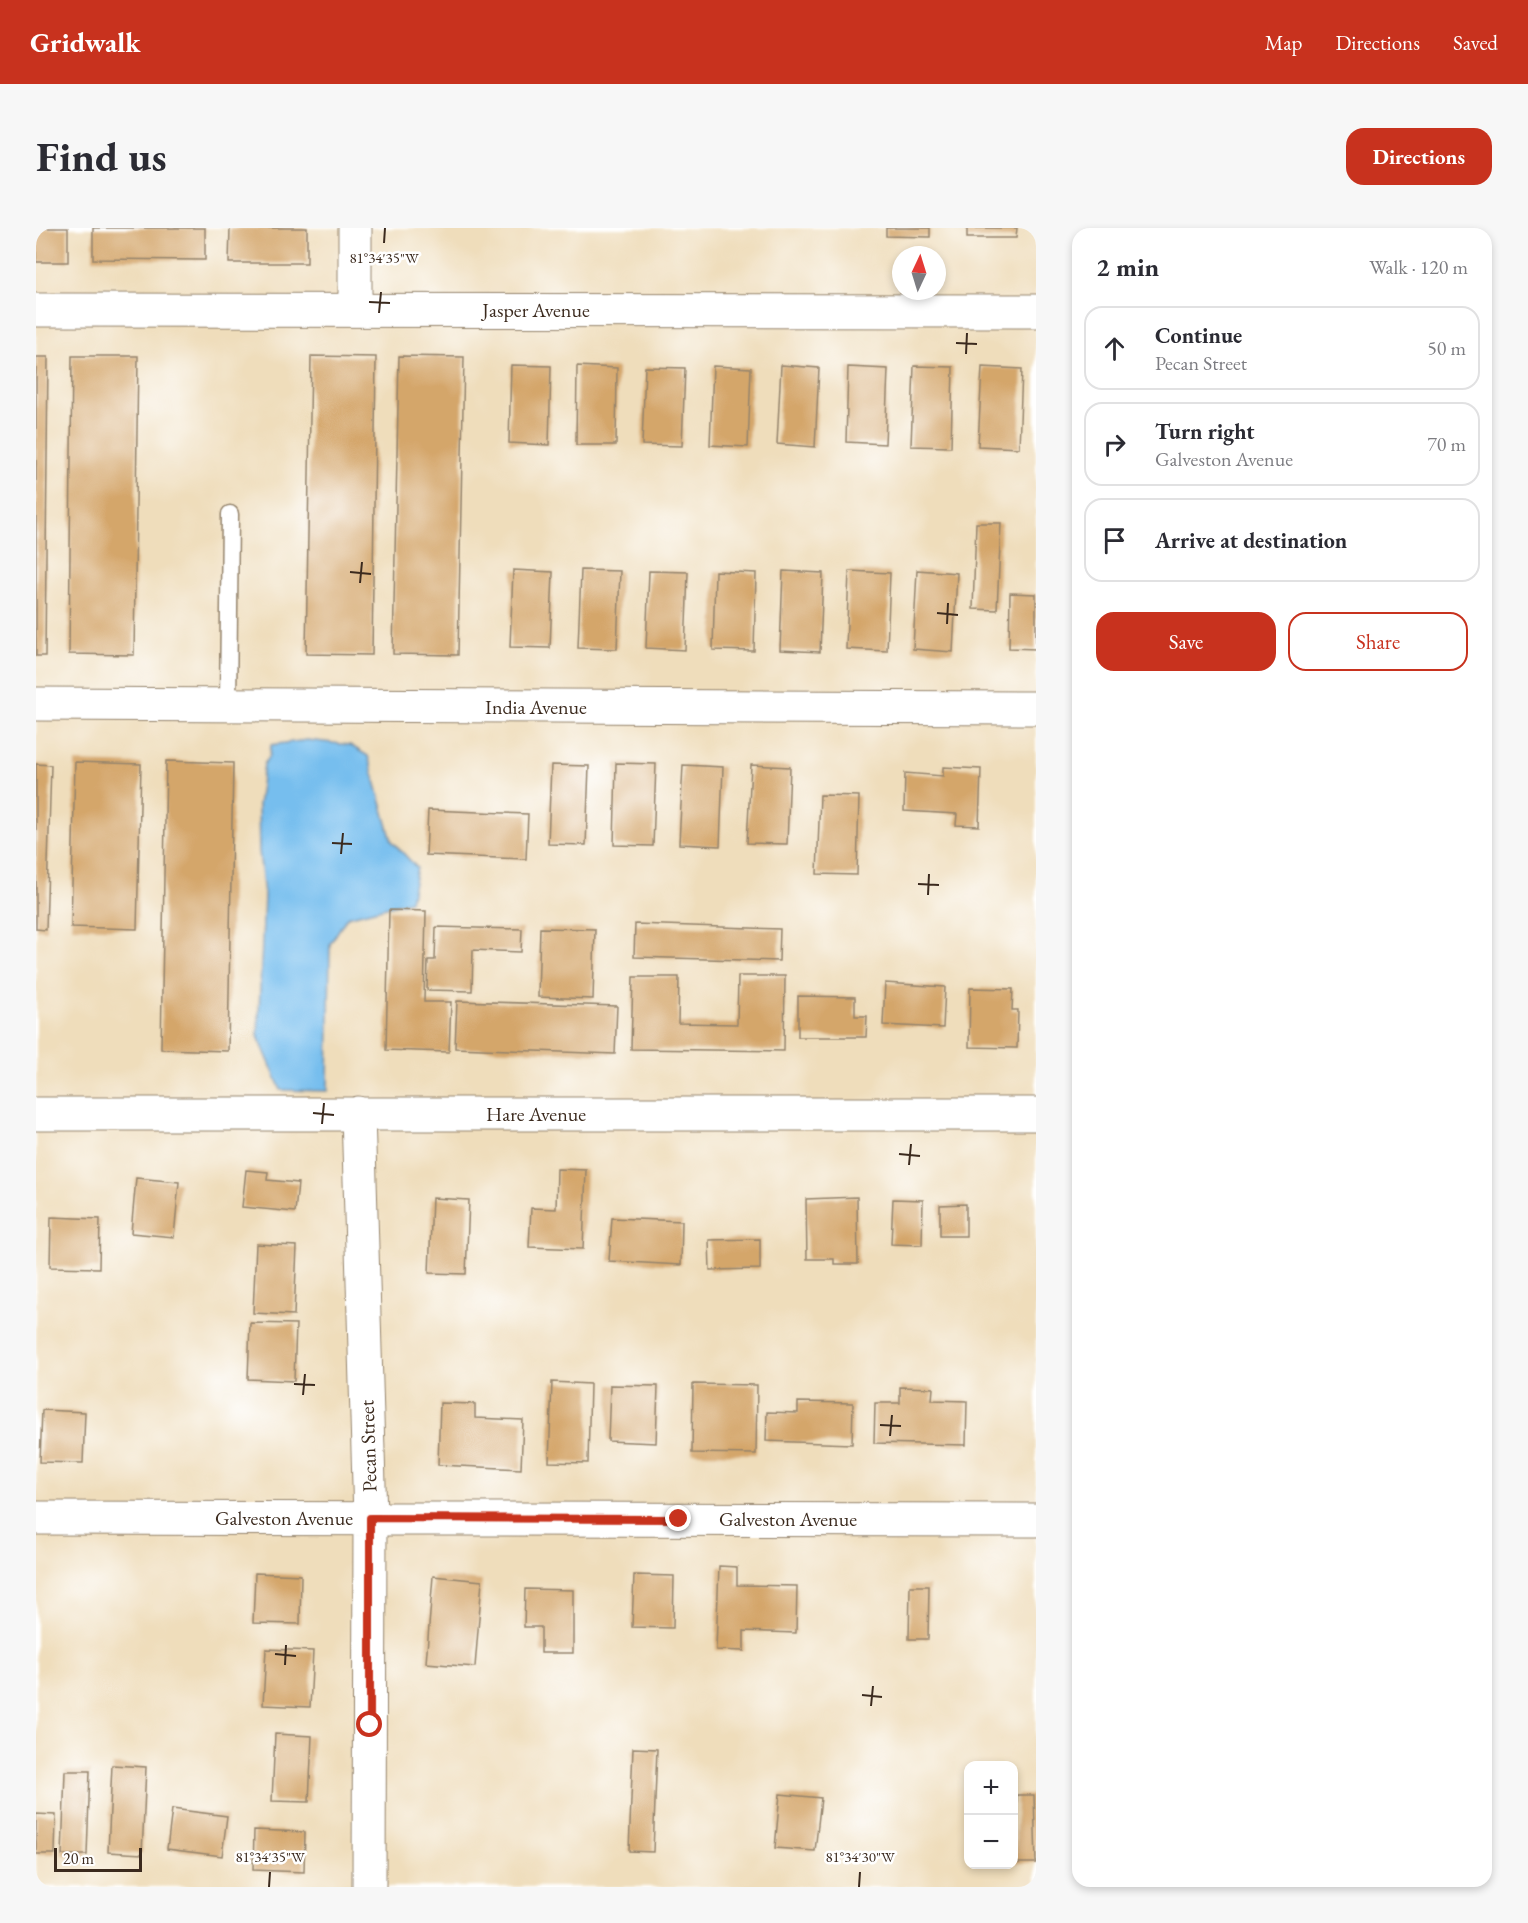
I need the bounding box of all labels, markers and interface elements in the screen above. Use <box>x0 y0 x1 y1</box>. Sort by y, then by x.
text: Gridwalk <box>30 24 141 60</box>
text: Map <box>1265 29 1302 56</box>
text: Directions <box>1335 29 1420 56</box>
text: Saved <box>1453 29 1498 56</box>
button: Directions <box>1346 128 1492 185</box>
text: Find us <box>36 129 167 184</box>
north arrow <box>892 246 946 300</box>
text: 81°34'35"W <box>349 248 419 267</box>
text: 2 min <box>1096 250 1159 284</box>
text: Walk · 120 m <box>1369 254 1468 280</box>
street label: Jasper Avenue <box>480 297 590 323</box>
text: Continue <box>1155 321 1242 350</box>
icon: ahead <box>1098 332 1131 365</box>
text: 50 m <box>1427 335 1466 361</box>
text: Pecan Street <box>1155 350 1247 376</box>
text: Turn right <box>1155 417 1254 446</box>
icon: right <box>1098 428 1131 461</box>
text: 70 m <box>1427 431 1466 457</box>
text: Galveston Avenue <box>1155 446 1293 472</box>
icon: arrive <box>1098 524 1131 557</box>
text: Arrive at destination <box>1155 526 1347 555</box>
button: Save <box>1096 612 1276 671</box>
button: Share <box>1288 612 1468 671</box>
street label: India Avenue <box>485 694 587 720</box>
street label: Hare Avenue <box>486 1101 586 1127</box>
street label: Pecan Street <box>353 1399 383 1492</box>
street label: Galveston Avenue <box>215 1505 353 1531</box>
route end <box>665 1505 691 1531</box>
street label: Galveston Avenue <box>719 1506 857 1532</box>
route start <box>356 1711 382 1737</box>
map controls <box>964 1761 1018 1869</box>
button: + <box>964 1761 1018 1815</box>
button: − <box>964 1815 1018 1869</box>
scale bar <box>54 1845 142 1872</box>
text: 81°34'35"W <box>235 1847 305 1866</box>
text: 81°34'30"W <box>825 1847 895 1866</box>
text: 20 m <box>63 1848 94 1869</box>

